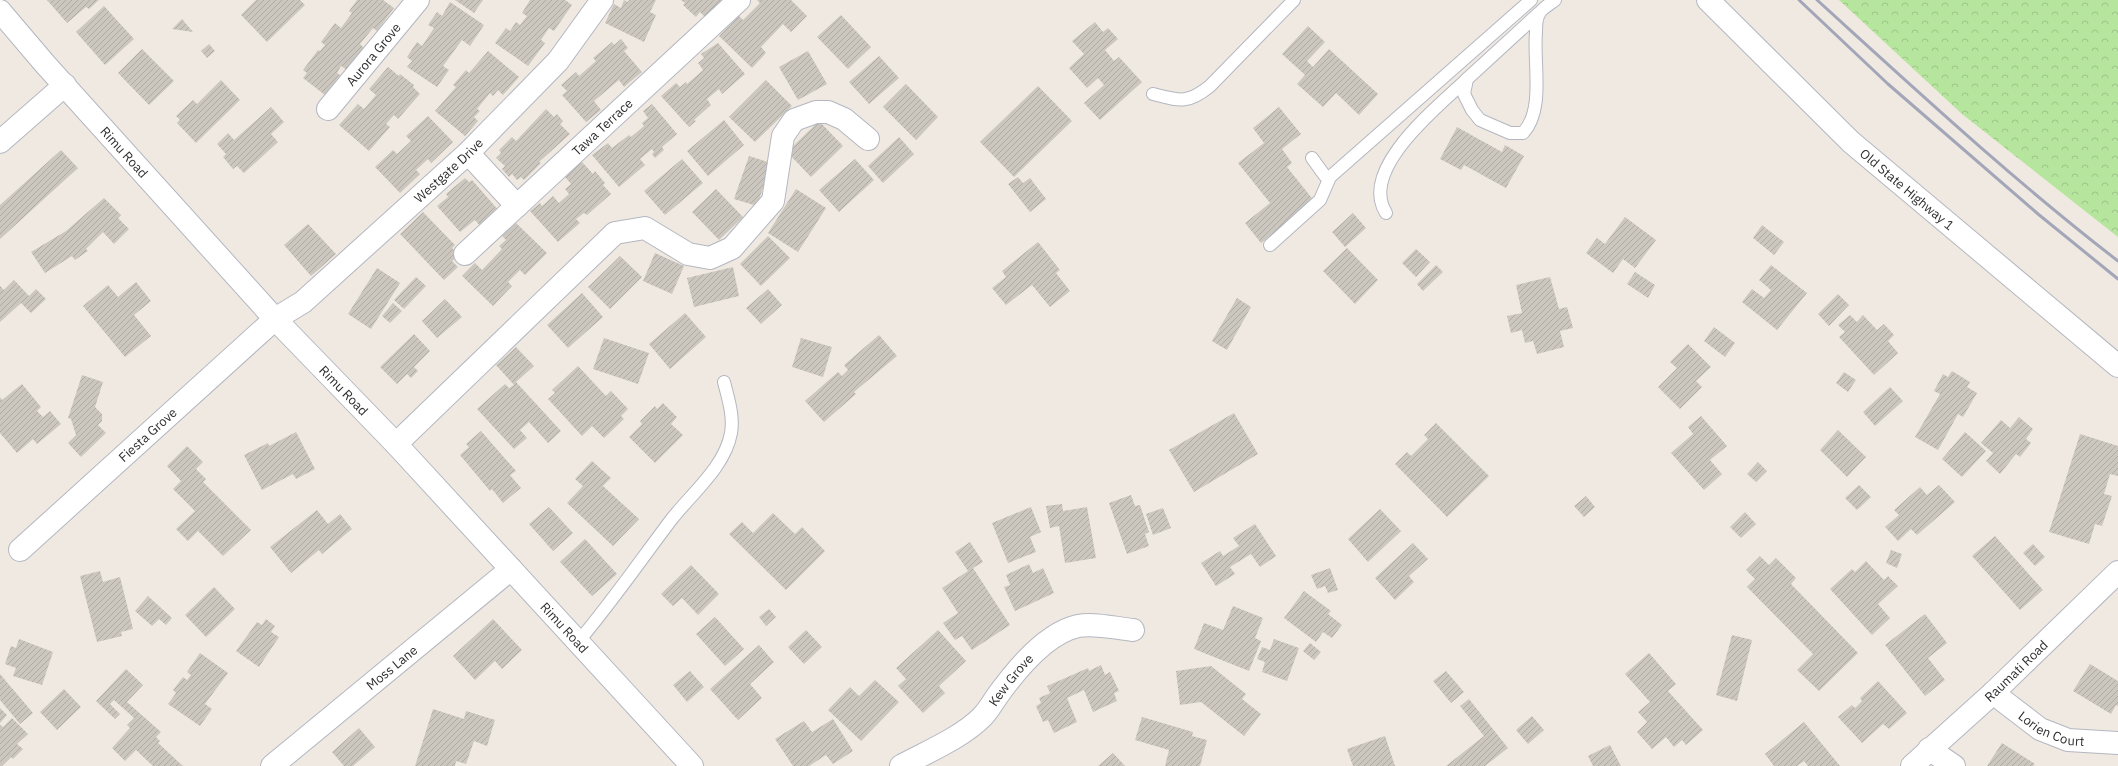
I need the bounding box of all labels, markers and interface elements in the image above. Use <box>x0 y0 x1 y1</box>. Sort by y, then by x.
street label: Aurora Grove <box>342 19 404 89</box>
street label: Tawa Terrace <box>568 94 636 159</box>
street label: Rimu Road <box>97 123 152 181</box>
street label: Westgate Drive <box>410 134 487 206</box>
street label: Old State Highway 1 <box>1857 145 1958 234</box>
street label: Rimu Road <box>316 362 372 419</box>
street label: Fiesta Grove <box>115 404 180 465</box>
street label: Rimu Road <box>537 598 592 656</box>
street label: Raumati Road <box>1981 636 2051 705</box>
street label: Moss Lane <box>362 641 421 694</box>
street label: Kew Grove <box>985 650 1037 709</box>
street label: Lorien Court <box>2015 707 2085 749</box>

